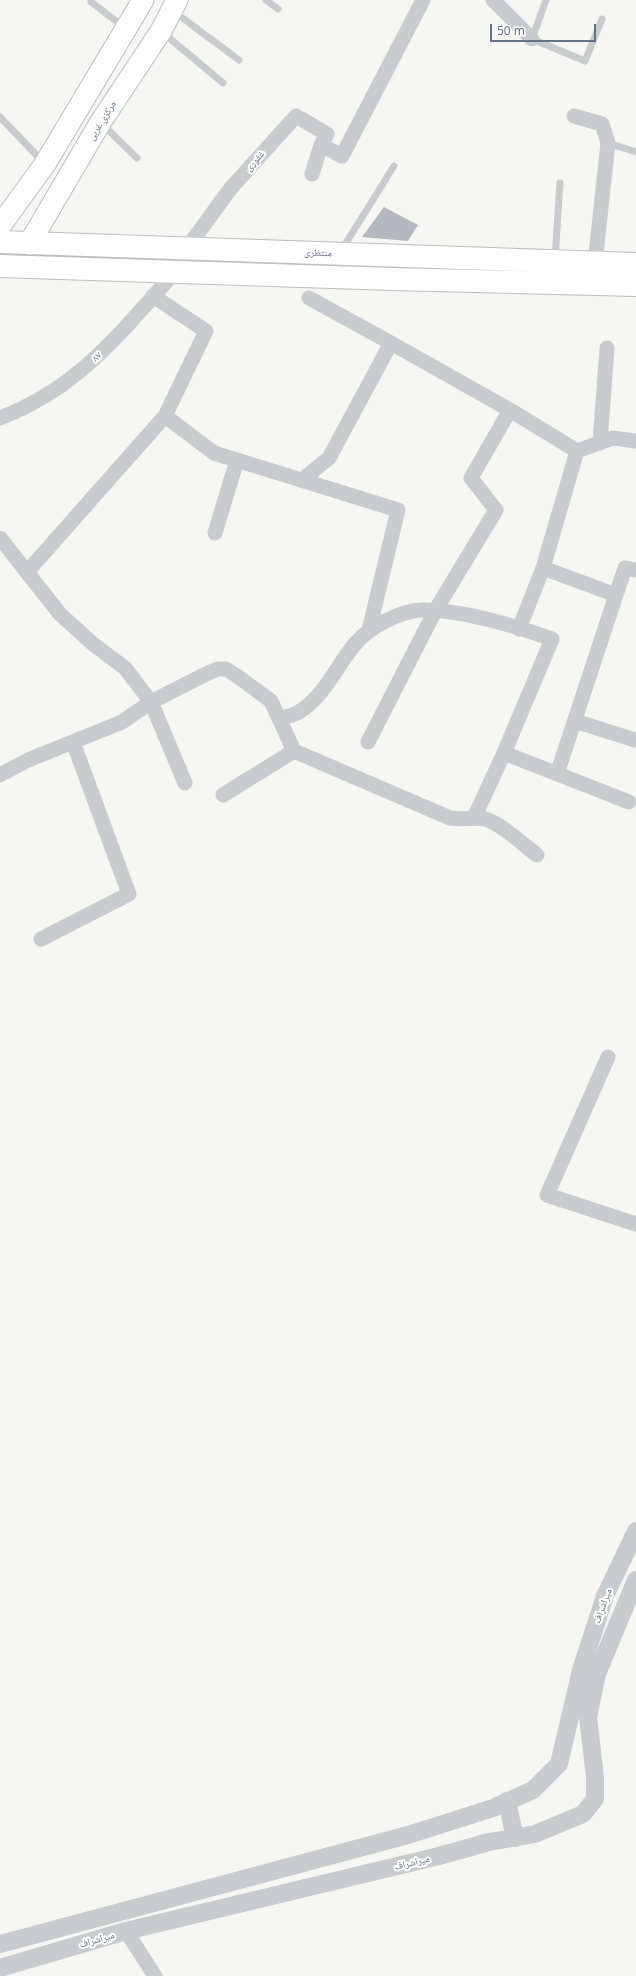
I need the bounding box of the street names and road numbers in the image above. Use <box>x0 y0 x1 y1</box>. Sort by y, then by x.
street label: مرکزی غربی <box>85 99 119 143</box>
street label: غفوری <box>243 148 267 174</box>
street label: منتظری <box>304 247 332 259</box>
street label: ۸۷ <box>90 350 104 364</box>
street label: میراشراف <box>591 1587 615 1625</box>
street label: میراشراف <box>393 1853 431 1873</box>
street label: میراشراف <box>78 1929 116 1951</box>

